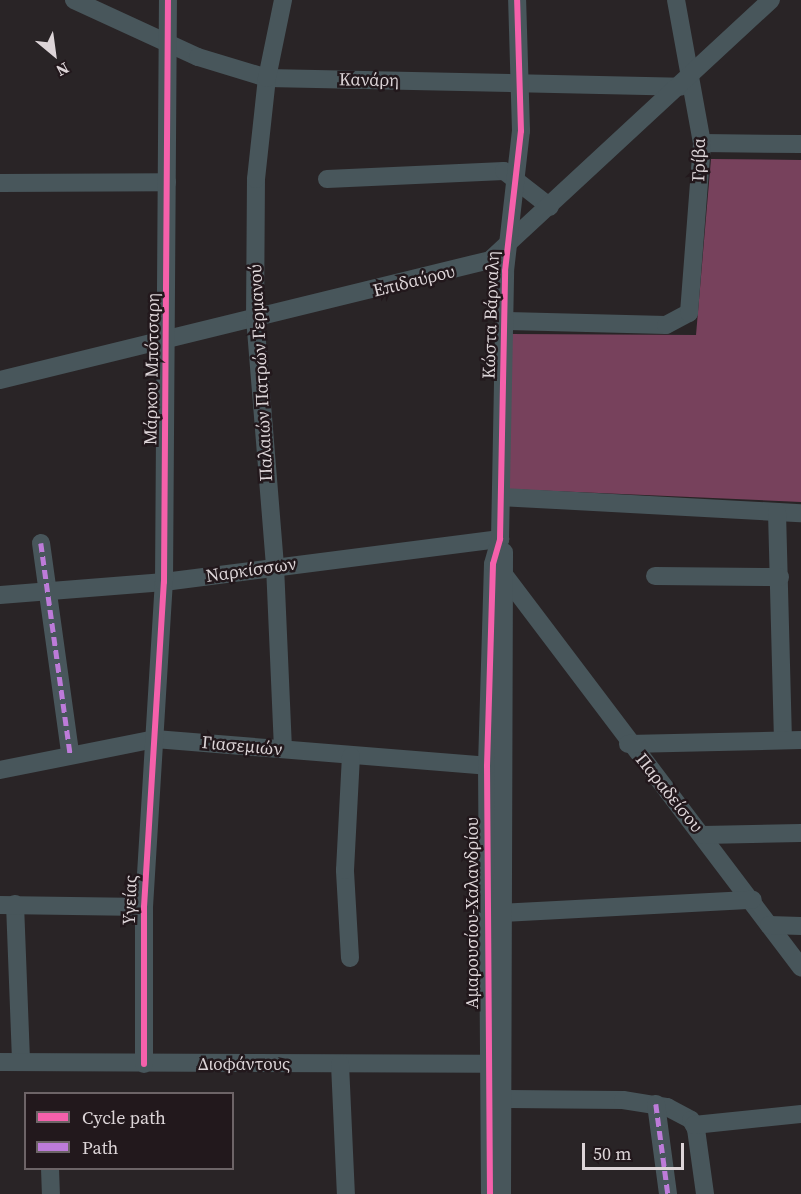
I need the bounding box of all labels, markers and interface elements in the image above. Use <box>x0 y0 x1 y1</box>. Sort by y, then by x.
north arrow <box>24 24 84 84</box>
text: N <box>52 57 73 82</box>
street label: Κανάρη <box>339 69 399 91</box>
street label: Γρίβα <box>688 138 710 182</box>
street label: Κώστα Βάρναλη <box>478 251 504 379</box>
street label: Επιδαύρου <box>371 260 457 302</box>
street label: Παλαιών Πατρών Γερμανού <box>245 264 277 482</box>
street label: Μάρκου Μπότσαρη <box>140 293 164 445</box>
street label: Ναρκίσσων <box>204 553 298 587</box>
street label: Γιασεμιών <box>201 732 283 760</box>
street label: Παραδείσου <box>631 749 707 837</box>
street label: Αμαρουσίου-Χαλανδρίου <box>461 817 483 1009</box>
street label: Υγείας <box>118 874 142 926</box>
street label: Διοφάντους <box>198 1053 290 1075</box>
legend <box>24 1092 234 1170</box>
text: Cycle path <box>82 1105 166 1130</box>
scale bar <box>585 1131 687 1169</box>
text: Path <box>82 1135 118 1160</box>
text: 50 m <box>593 1141 631 1166</box>

